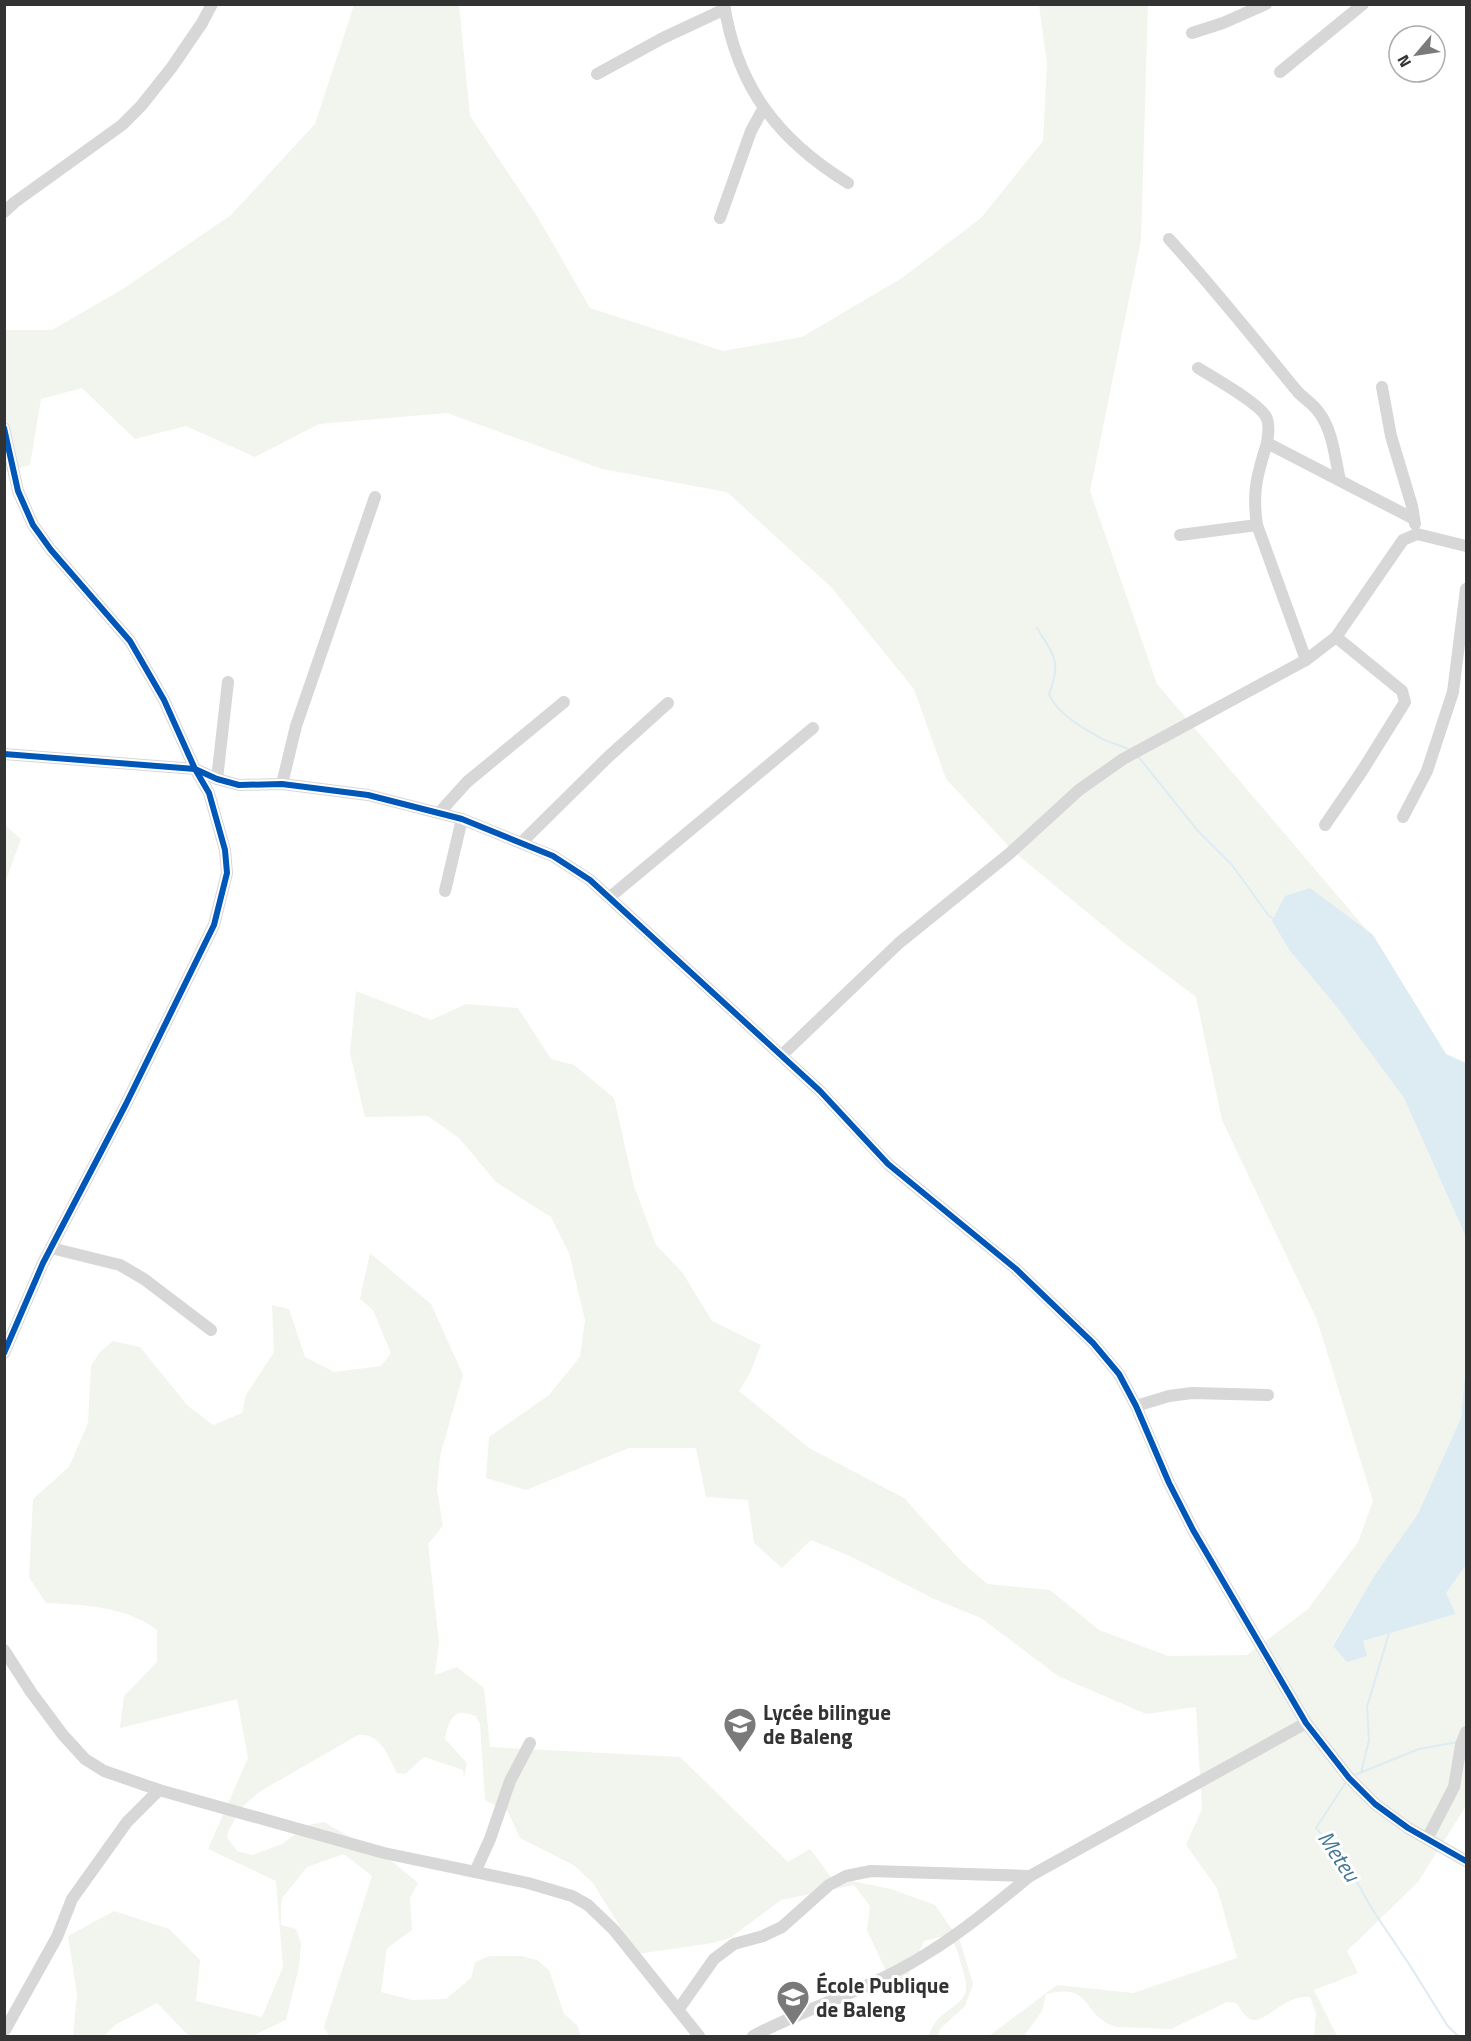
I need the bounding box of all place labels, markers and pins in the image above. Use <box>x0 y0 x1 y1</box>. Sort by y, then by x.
place label: Lycée bilingue de Baleng <box>763 1696 891 1752</box>
school or university icon: Lycée bilingue de Baleng <box>722 1706 758 1753</box>
place label: École Publique de Baleng <box>816 1969 949 2025</box>
school or university icon: École Publique de Baleng <box>775 1979 811 2026</box>

